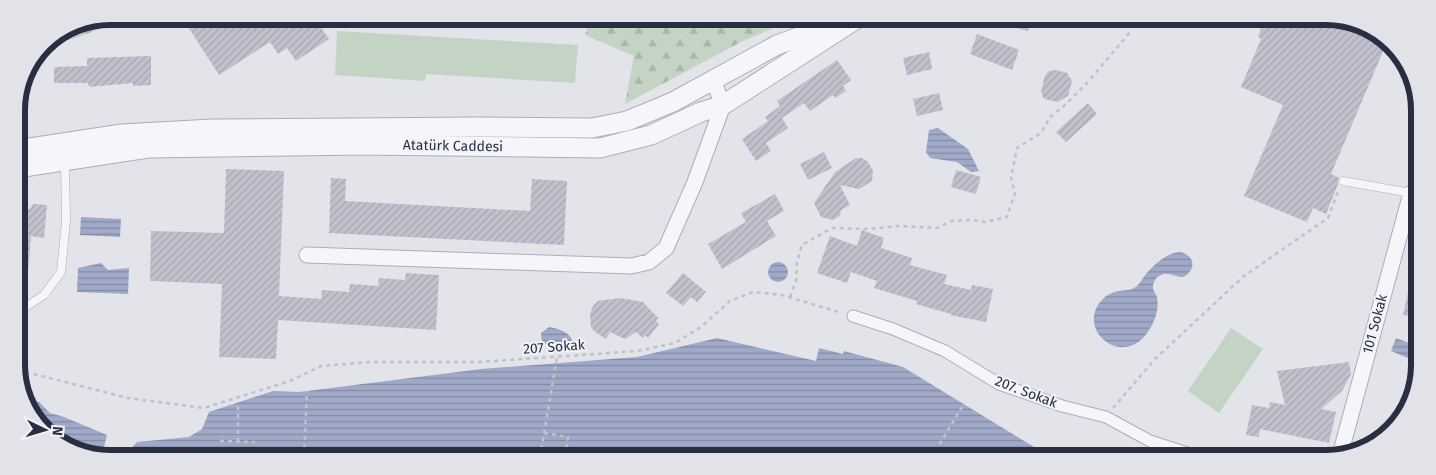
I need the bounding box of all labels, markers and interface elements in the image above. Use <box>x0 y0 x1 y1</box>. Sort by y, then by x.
street label: Atatürk Caddesi <box>403 137 503 155</box>
street label: 101 Sokak <box>1359 292 1391 356</box>
street label: 207 Sokak <box>523 336 586 358</box>
street label: 207. Sokak <box>992 372 1060 412</box>
north arrow <box>20 405 70 455</box>
text: N <box>49 426 66 436</box>

